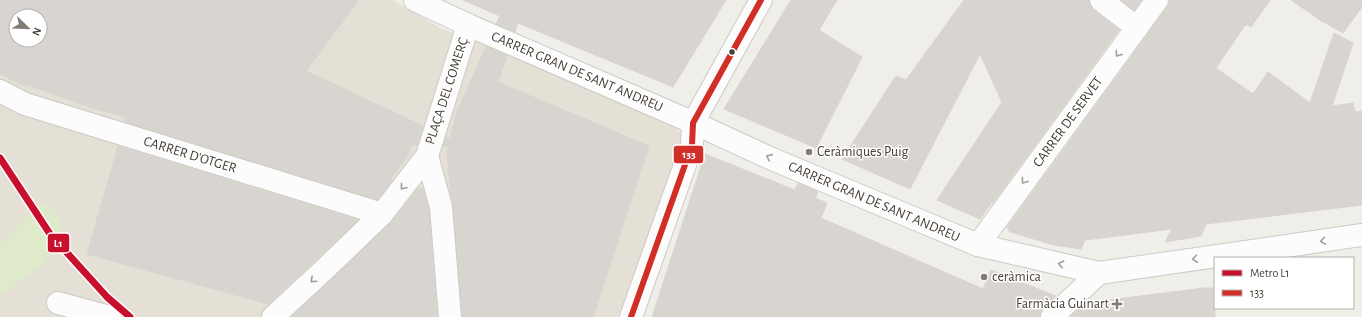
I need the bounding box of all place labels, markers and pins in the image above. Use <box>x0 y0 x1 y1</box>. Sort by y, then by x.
unlabelled marker <box>727 47 737 57</box>
place label: Ceràmiques Puig <box>817 145 909 159</box>
marker: Ceràmiques Puig <box>804 147 814 157</box>
place label: ceràmica <box>992 270 1041 284</box>
marker: ceràmica <box>979 272 989 282</box>
place label: Farmàcia Guinart <box>1016 297 1110 311</box>
marker: Farmàcia Guinart <box>1112 299 1122 309</box>

